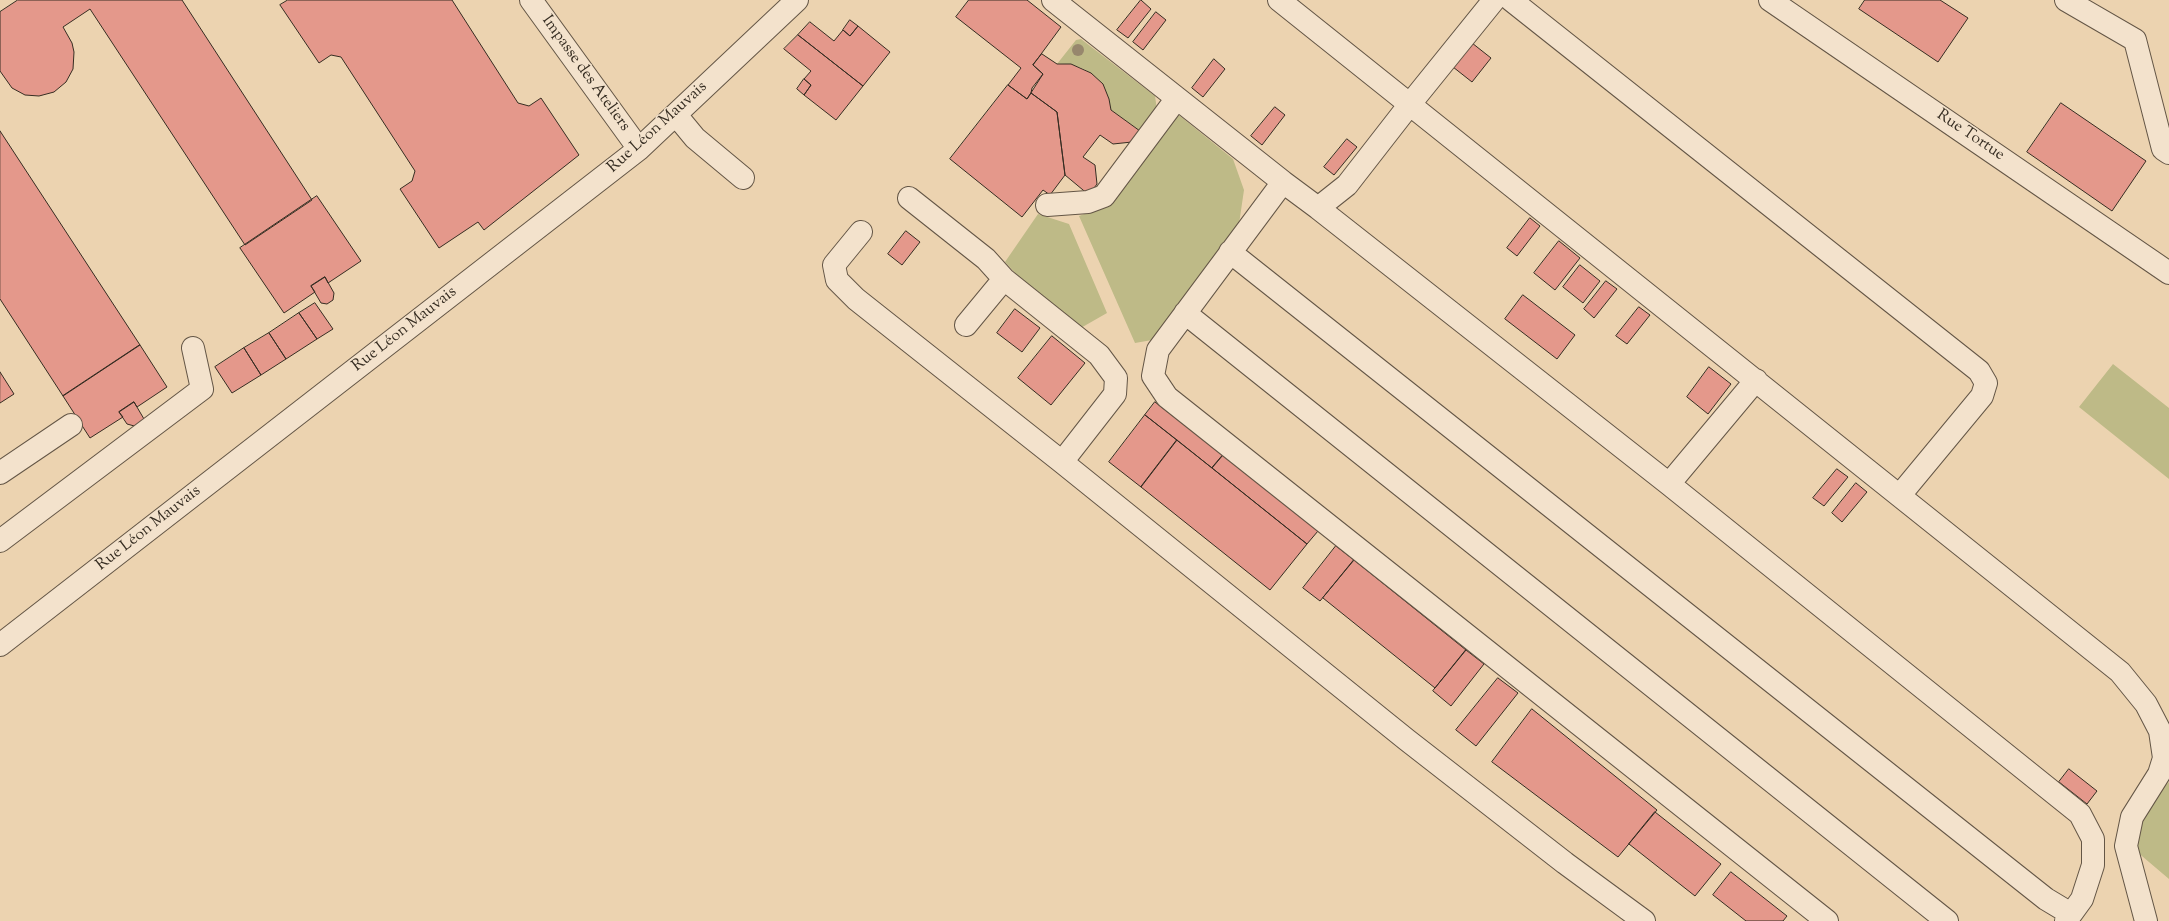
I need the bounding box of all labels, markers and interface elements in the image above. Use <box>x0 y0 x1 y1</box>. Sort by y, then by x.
street label: Impasse des Ateliers <box>537 12 633 136</box>
street label: Rue Léon Mauvais <box>604 78 712 178</box>
street label: Rue Tortue <box>1932 106 2008 166</box>
street label: Rue Léon Mauvais <box>349 283 461 377</box>
street label: Rue Léon Mauvais <box>93 482 205 576</box>

